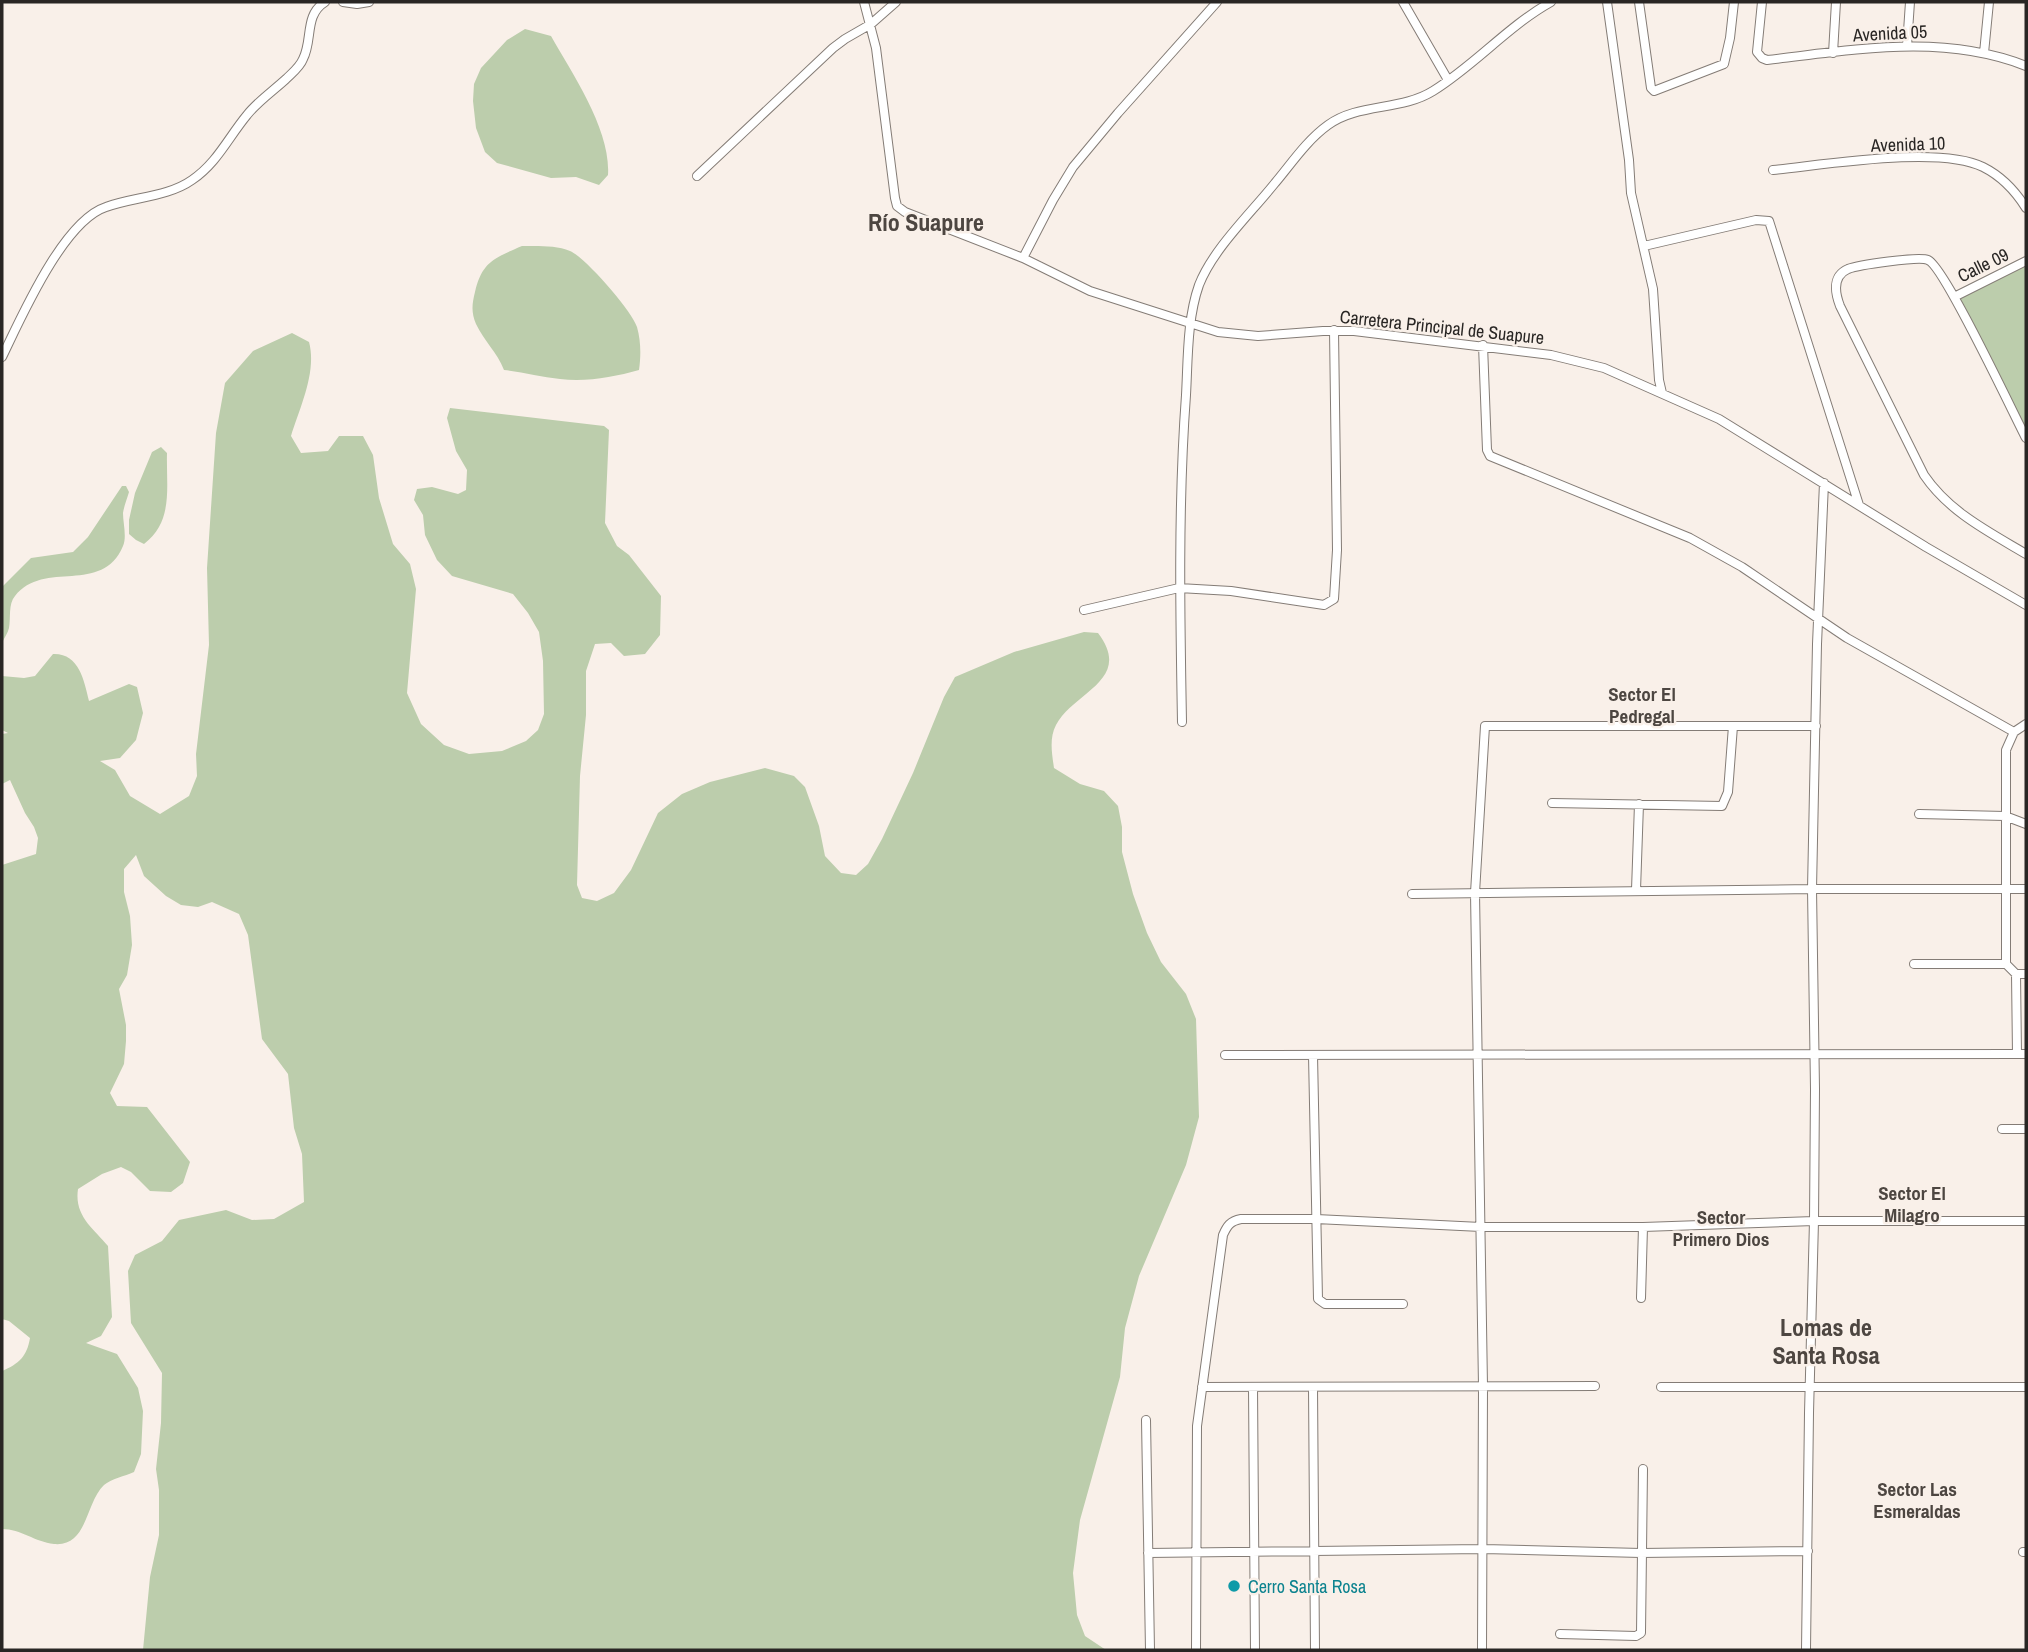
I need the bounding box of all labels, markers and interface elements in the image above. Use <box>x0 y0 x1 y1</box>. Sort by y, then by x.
street label: Avenida 05 <box>1851 19 1928 47</box>
street label: Avenida 10 <box>1869 130 1946 158</box>
district label: Río Suapure <box>868 206 984 238</box>
street label: Calle 09 <box>1953 242 2013 288</box>
street label: Carretera Principal de Suapure <box>1339 304 1545 350</box>
district label: Sector El Pedregal <box>1608 681 1676 729</box>
district label: Sector El Milagro <box>1878 1180 1946 1228</box>
district label: Sector Primero Dios <box>1673 1204 1769 1252</box>
district label: Lomas de Santa Rosa <box>1772 1311 1880 1371</box>
district label: Sector Las Esmeraldas <box>1873 1476 1961 1524</box>
place label: Cerro Santa Rosa <box>1248 1574 1366 1599</box>
marker: Cerro Santa Rosa <box>1226 1578 1242 1594</box>

